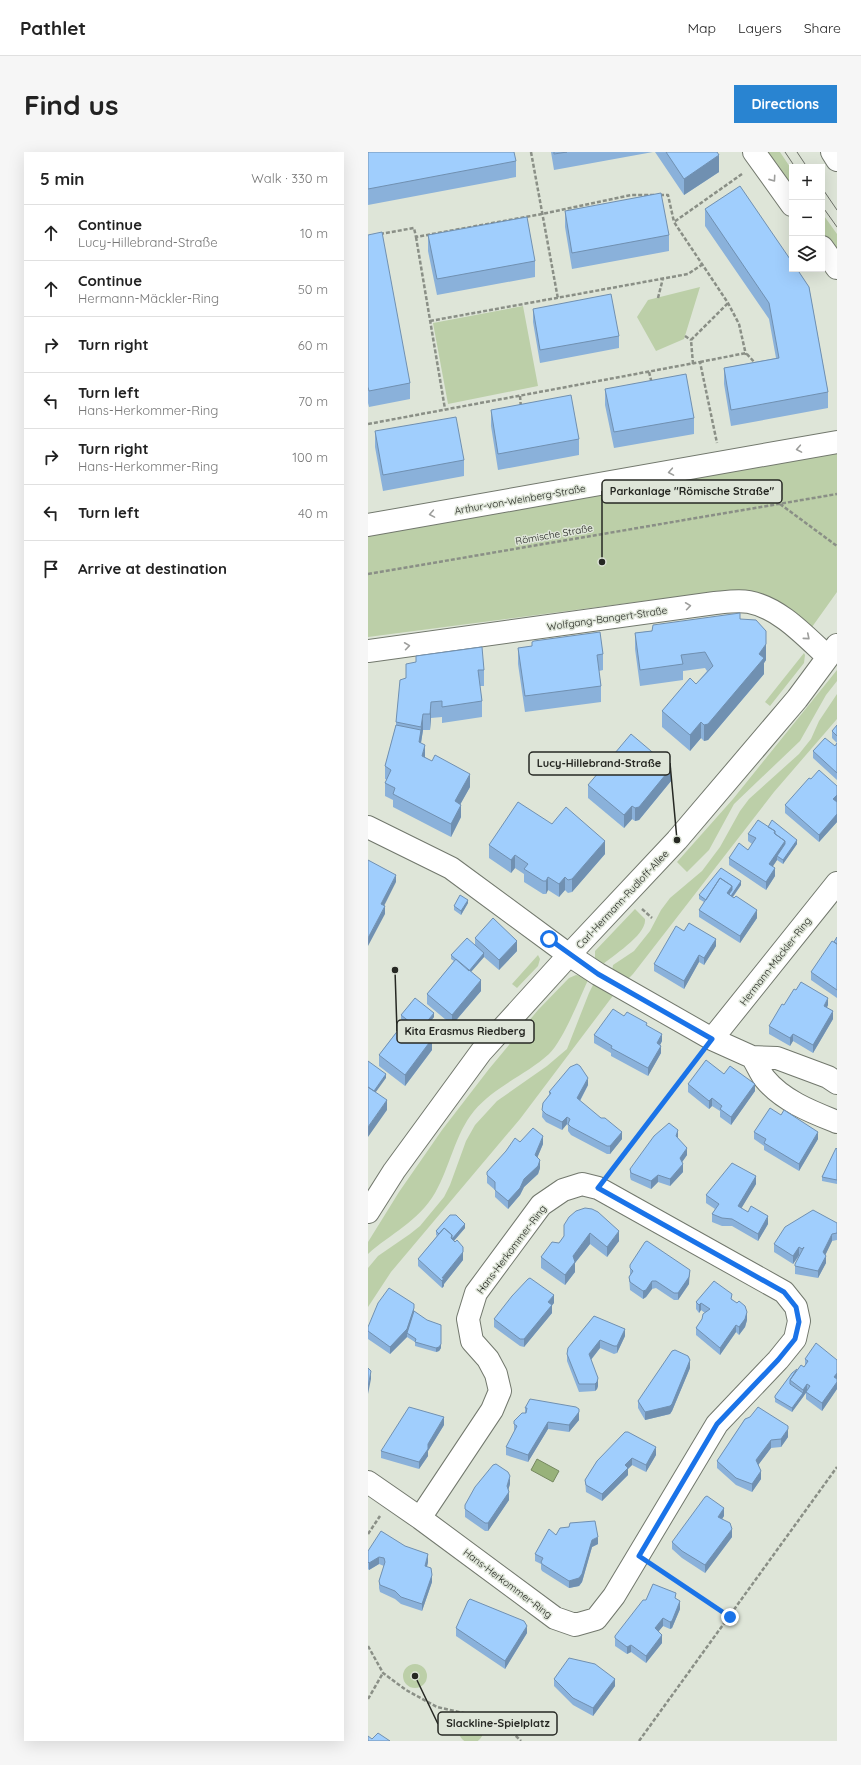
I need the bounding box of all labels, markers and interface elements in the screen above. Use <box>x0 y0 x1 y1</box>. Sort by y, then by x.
text: Pathlet <box>20 16 86 40</box>
text: Map <box>687 19 716 37</box>
text: Layers <box>738 19 782 37</box>
text: Share <box>804 19 841 37</box>
button: Directions <box>734 85 837 123</box>
text: Find us <box>24 87 118 122</box>
map controls <box>789 164 825 272</box>
button: + <box>789 164 825 200</box>
text: 5 min <box>40 168 84 189</box>
text: Walk · 330 m <box>251 170 328 186</box>
one-way arrow <box>768 174 775 181</box>
button: − <box>789 200 825 236</box>
text: Continue <box>78 215 142 234</box>
icon: ahead <box>40 222 62 244</box>
text: 10 m <box>300 225 328 241</box>
text: Lucy-Hillebrand-Straße <box>78 234 218 250</box>
button: layers <box>789 236 825 272</box>
text: Continue <box>78 271 142 290</box>
icon: ahead <box>40 278 62 300</box>
text: 50 m <box>298 281 328 297</box>
text: Hermann-Mäckler-Ring <box>78 290 219 306</box>
icon: right <box>40 334 62 356</box>
text: Turn right <box>78 335 149 354</box>
text: 60 m <box>298 337 328 353</box>
text: Turn left <box>78 383 140 402</box>
icon: left <box>40 390 62 412</box>
text: 70 m <box>298 393 328 409</box>
text: Hans-Herkommer-Ring <box>78 402 218 418</box>
text: Turn right <box>78 439 149 458</box>
one-way arrow <box>795 444 802 453</box>
icon: right <box>40 446 62 468</box>
text: 100 m <box>292 449 328 465</box>
text: Hans-Herkommer-Ring <box>78 458 218 474</box>
one-way arrow <box>667 467 674 476</box>
callout: Parkanlage "Römische Straße" <box>602 480 782 503</box>
street label: Arthur-von-Weinberg-Straße <box>453 481 587 517</box>
text: Parkanlage "Römische Straße" <box>610 484 774 498</box>
icon: left <box>40 502 62 524</box>
text: Turn left <box>78 503 140 522</box>
text: 40 m <box>298 505 328 521</box>
one-way arrow <box>429 509 435 518</box>
street label: Römische Straße <box>514 521 594 548</box>
icon: arrive <box>40 558 62 580</box>
text: Arrive at destination <box>78 559 227 578</box>
one-way arrow <box>685 602 691 611</box>
street label: Wolfgang-Bangert-Straße <box>546 604 668 633</box>
one-way arrow <box>802 633 809 640</box>
one-way arrow <box>404 642 410 651</box>
callout: Lucy-Hillebrand-Straße <box>529 752 670 775</box>
text: Lucy-Hillebrand-Straße <box>537 756 662 770</box>
street label: Carl-Hermann-Rudloff-Allee <box>573 847 672 951</box>
street label: Hermann-Mäckler-Ring <box>737 915 814 1008</box>
route start <box>540 930 558 948</box>
callout: Kita Erasmus Riedberg <box>397 1020 534 1043</box>
text: Kita Erasmus Riedberg <box>405 1024 526 1038</box>
street label: Hans-Herkommer-Ring <box>474 1202 549 1296</box>
street label: Hans-Herkommer-Ring <box>461 1546 555 1621</box>
route end <box>721 1608 739 1626</box>
callout: Slackline-Spielplatz <box>438 1712 557 1735</box>
text: Slackline-Spielplatz <box>446 1716 550 1730</box>

